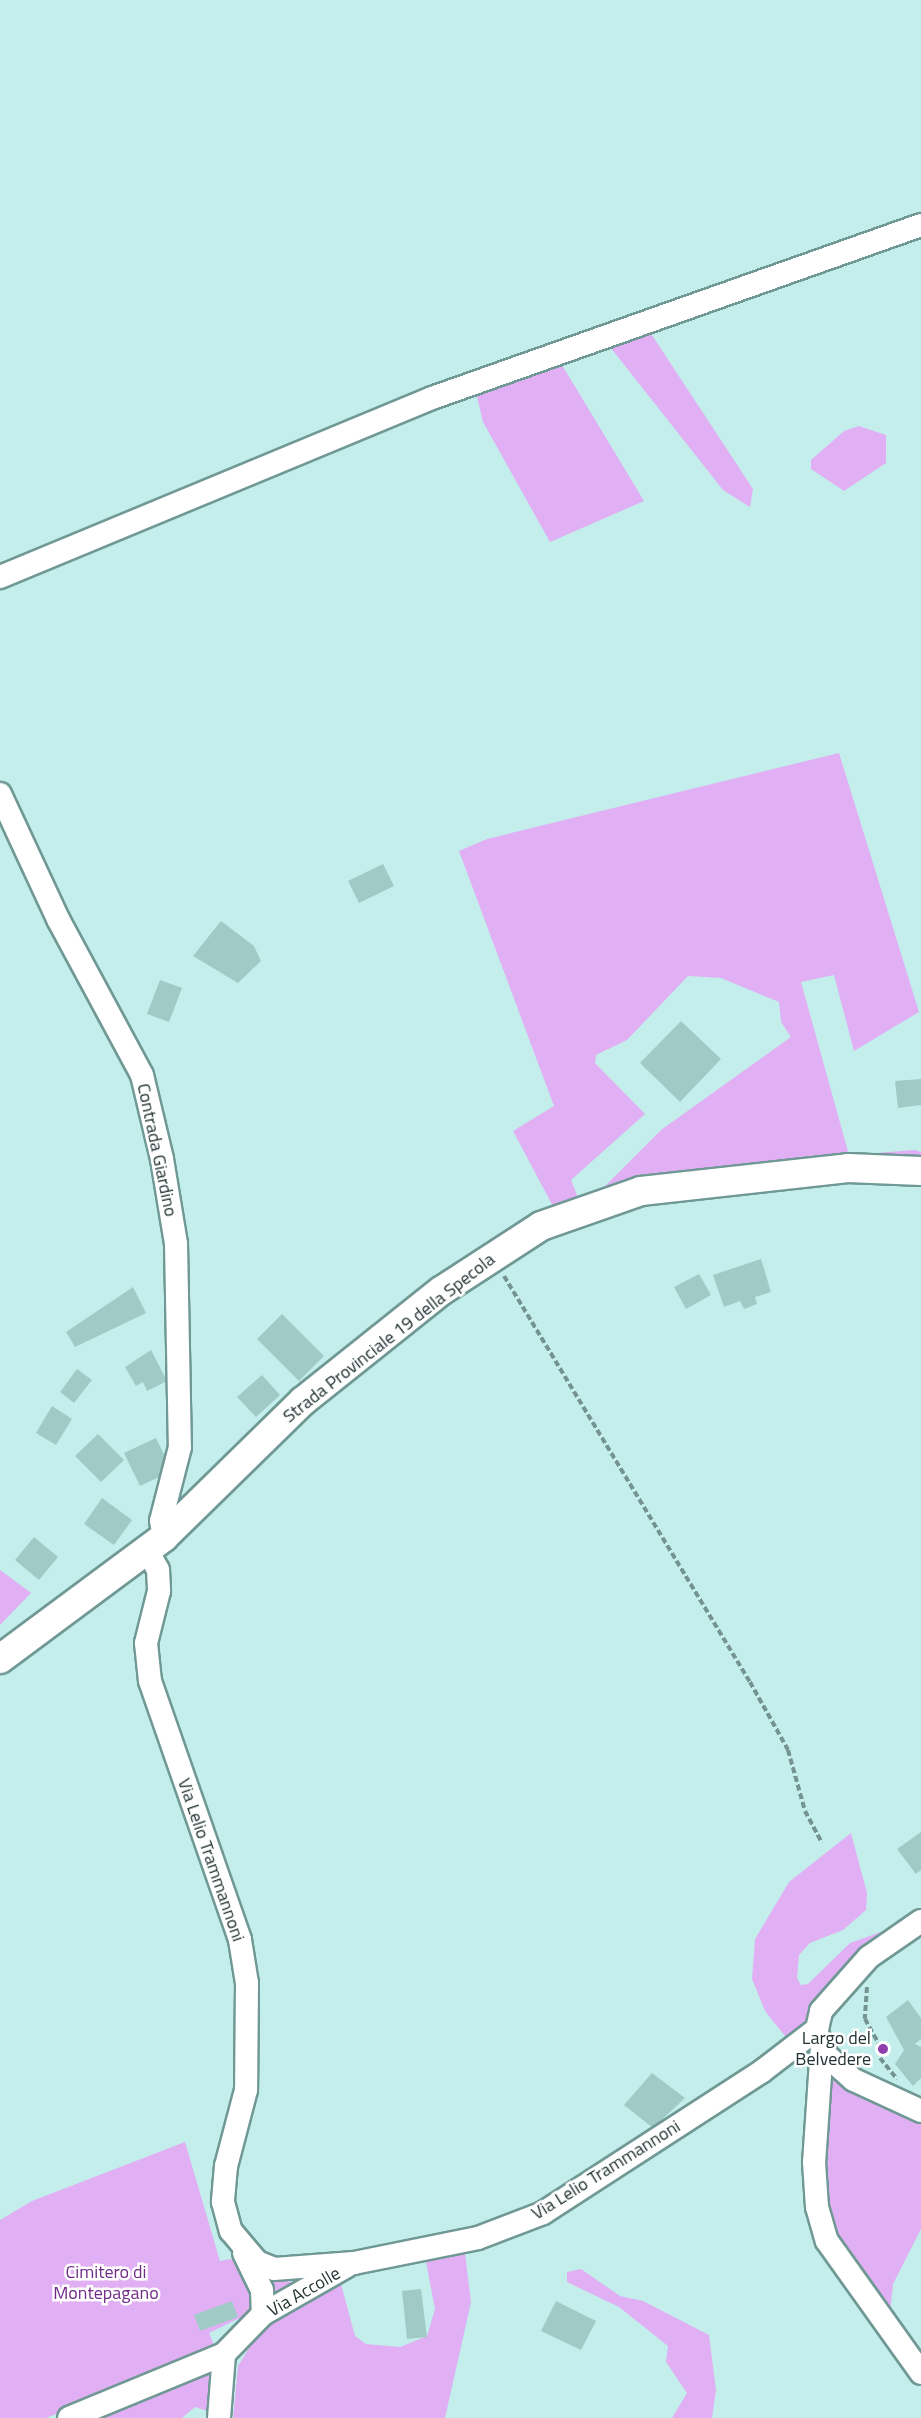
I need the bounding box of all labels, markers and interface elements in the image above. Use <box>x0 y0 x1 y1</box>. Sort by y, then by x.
street label: Contrada Giardino <box>132 1082 182 1218</box>
street label: Strada Provinciale 19 della Specola <box>279 1249 499 1427</box>
street label: Via Lelio Trammannoni <box>173 1775 249 1945</box>
place label: Largo del Belvedere <box>795 2028 871 2070</box>
marker: Largo del Belvedere <box>876 2042 890 2056</box>
street label: Via Lelio Trammannoni <box>528 2115 684 2225</box>
park label: Cimitero di Montepagano <box>53 2262 159 2304</box>
street label: Via Accolle <box>264 2263 344 2321</box>

